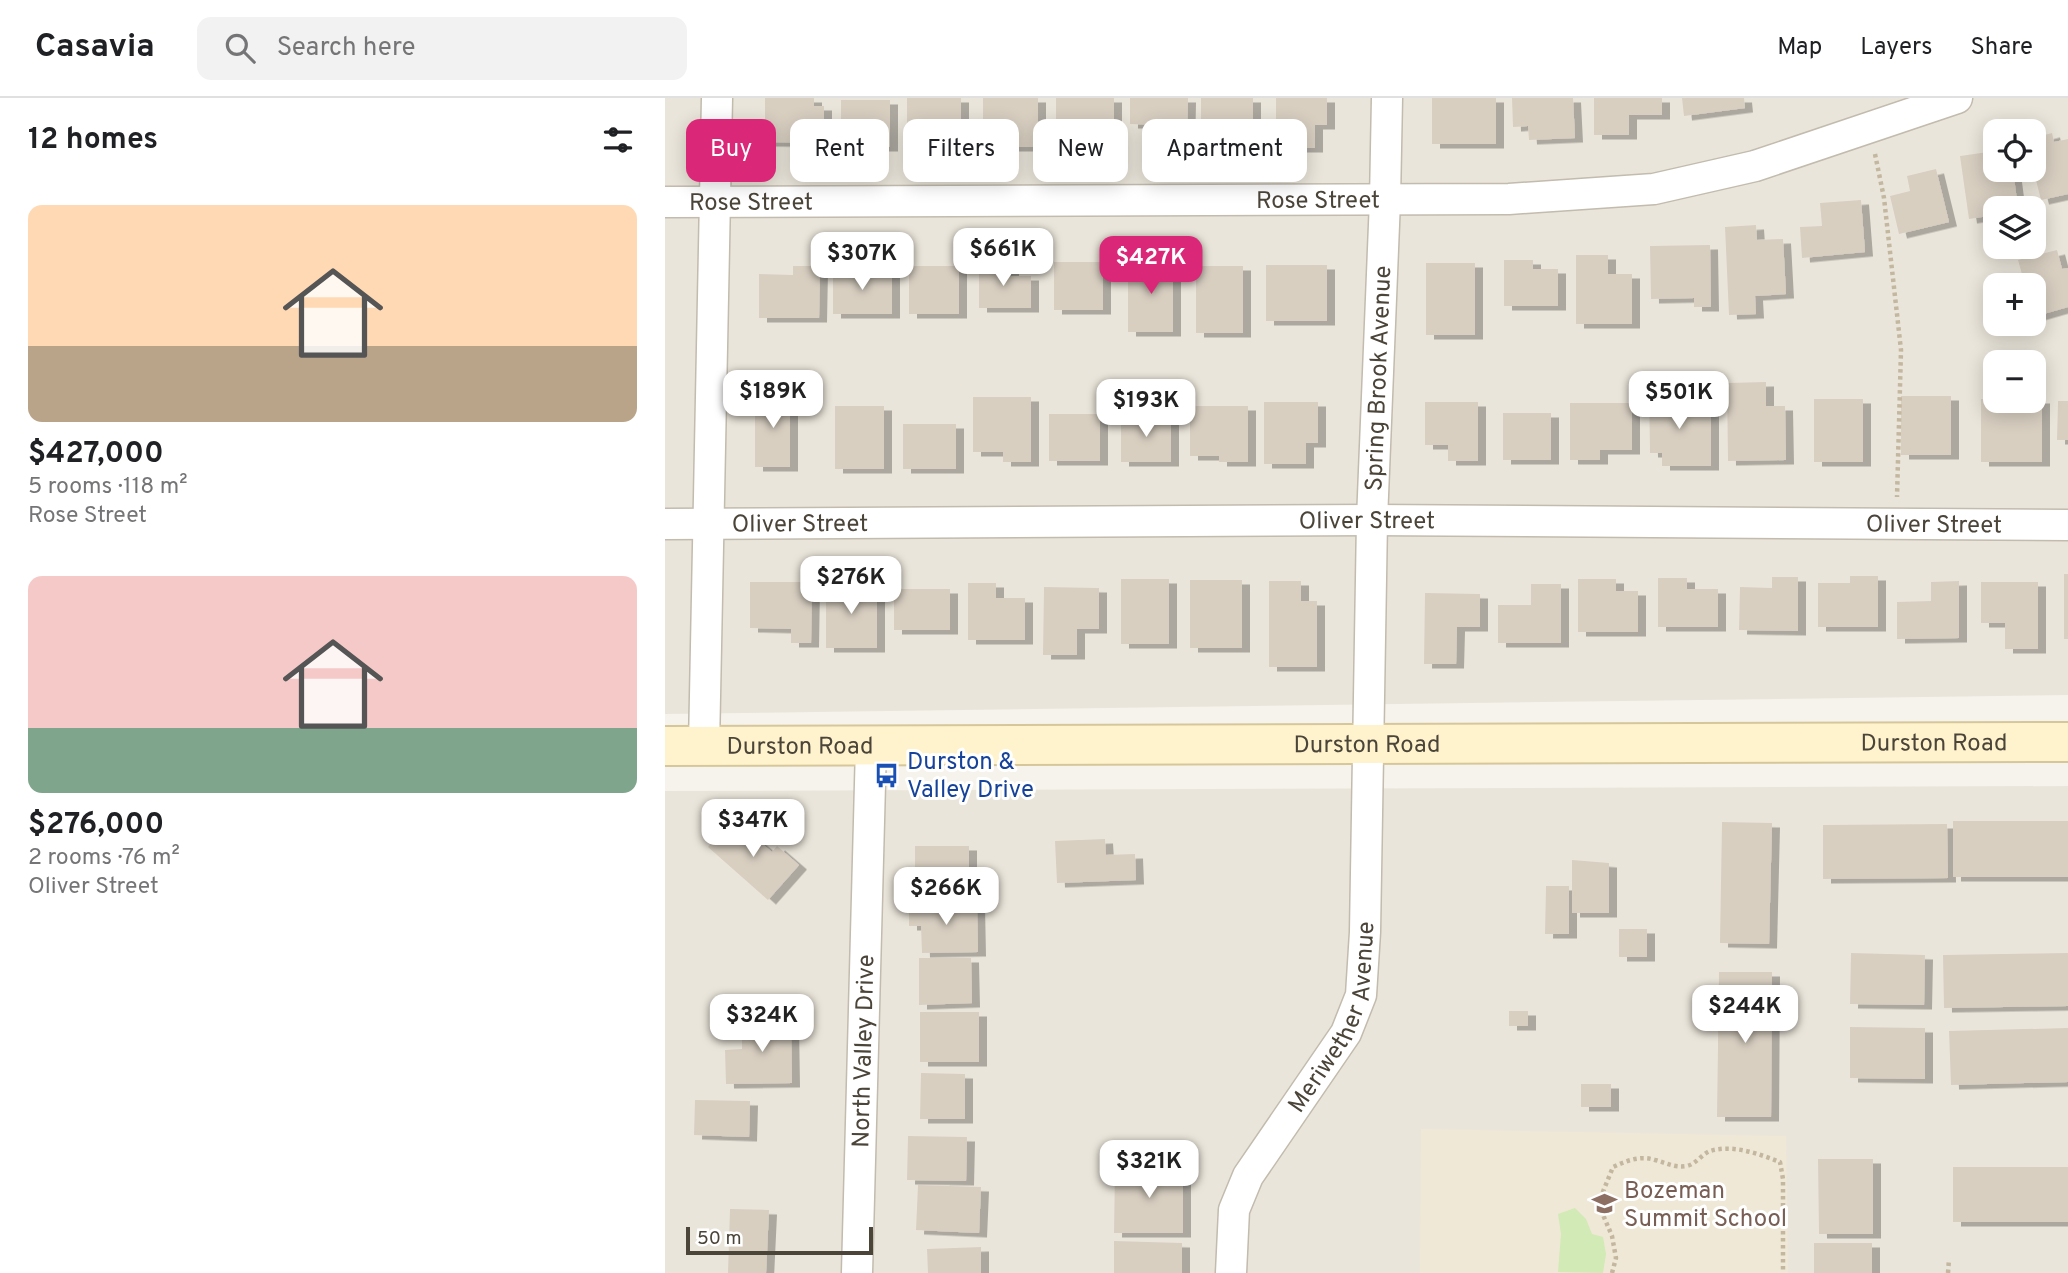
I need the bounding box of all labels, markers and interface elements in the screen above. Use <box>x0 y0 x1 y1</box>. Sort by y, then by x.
search box <box>197 17 687 80</box>
text: Casavia <box>35 27 155 69</box>
icon: search <box>221 29 259 67</box>
text: Search here <box>277 32 416 65</box>
text: Map <box>1777 33 1822 63</box>
text: Layers <box>1860 33 1932 63</box>
text: Share <box>1970 33 2033 63</box>
chip: Buy <box>686 119 776 182</box>
chip: Rent <box>790 119 889 182</box>
chip: Filters <box>903 119 1019 182</box>
chip: New <box>1033 119 1128 182</box>
chip: Apartment <box>1142 119 1307 182</box>
map controls <box>1983 119 2046 413</box>
button: locate <box>1983 119 2046 182</box>
icon: filters <box>599 121 637 159</box>
text: 12 homes <box>28 122 158 159</box>
street label: Rose Street <box>1256 186 1380 217</box>
street label: Rose Street <box>689 188 813 219</box>
button: layers <box>1983 196 2046 259</box>
pin: $661K <box>954 228 1052 288</box>
pin: $307K <box>813 232 911 292</box>
text: $661K <box>969 236 1037 265</box>
pin: $427K <box>1102 236 1200 296</box>
text: $307K <box>827 240 897 269</box>
text: $427K <box>1115 244 1187 273</box>
icon: home <box>270 250 396 376</box>
street label: Spring Brook Avenue <box>1360 265 1399 492</box>
button: + <box>1983 273 2046 336</box>
button: − <box>1983 350 2046 413</box>
pin: $189K <box>724 370 822 430</box>
pin: $501K <box>1630 372 1728 431</box>
text: $189K <box>739 378 807 407</box>
text: $501K <box>1645 379 1713 408</box>
pin: $193K <box>1097 380 1195 439</box>
text: $193K <box>1112 387 1180 416</box>
text: $427,000 <box>28 436 164 473</box>
text: 5 rooms · 118 m² <box>28 473 187 502</box>
text: Rose Street <box>28 502 147 531</box>
street label: Oliver Street <box>1299 507 1435 537</box>
street label: Oliver Street <box>732 510 868 541</box>
street label: Oliver Street <box>1866 511 2002 542</box>
pin: $276K <box>802 556 900 616</box>
text: $276K <box>816 564 886 593</box>
icon: home <box>270 621 396 747</box>
street label: Durston Road <box>1860 729 2008 760</box>
street label: Durston Road <box>1293 731 1441 761</box>
street label: Durston Road <box>726 732 874 763</box>
place label: Durston & Valley Drive <box>907 748 1034 806</box>
bus stop icon: Durston & Valley Drive <box>873 761 901 789</box>
pin: $347K <box>704 800 802 859</box>
text: $276,000 <box>28 807 164 844</box>
text: $347K <box>717 807 789 836</box>
text: 2 rooms · 76 m² <box>28 844 180 873</box>
pin: $266K <box>897 868 995 927</box>
text: Oliver Street <box>28 873 159 902</box>
text: $266K <box>910 875 982 904</box>
street label: Meriwether Avenue <box>1283 921 1382 1119</box>
street label: North Valley Drive <box>847 954 882 1148</box>
pin: $244K <box>1696 986 1794 1045</box>
text: $244K <box>1708 993 1782 1022</box>
pin: $324K <box>713 995 811 1054</box>
text: $324K <box>726 1002 798 1031</box>
pin: $321K <box>1100 1140 1198 1200</box>
text: $321K <box>1116 1148 1182 1177</box>
place label: Bozeman Summit School <box>1624 1177 1787 1235</box>
school or university icon: Bozeman Summit School <box>1590 1190 1618 1218</box>
scale bar <box>686 1224 873 1256</box>
text: 50 m <box>697 1227 742 1251</box>

